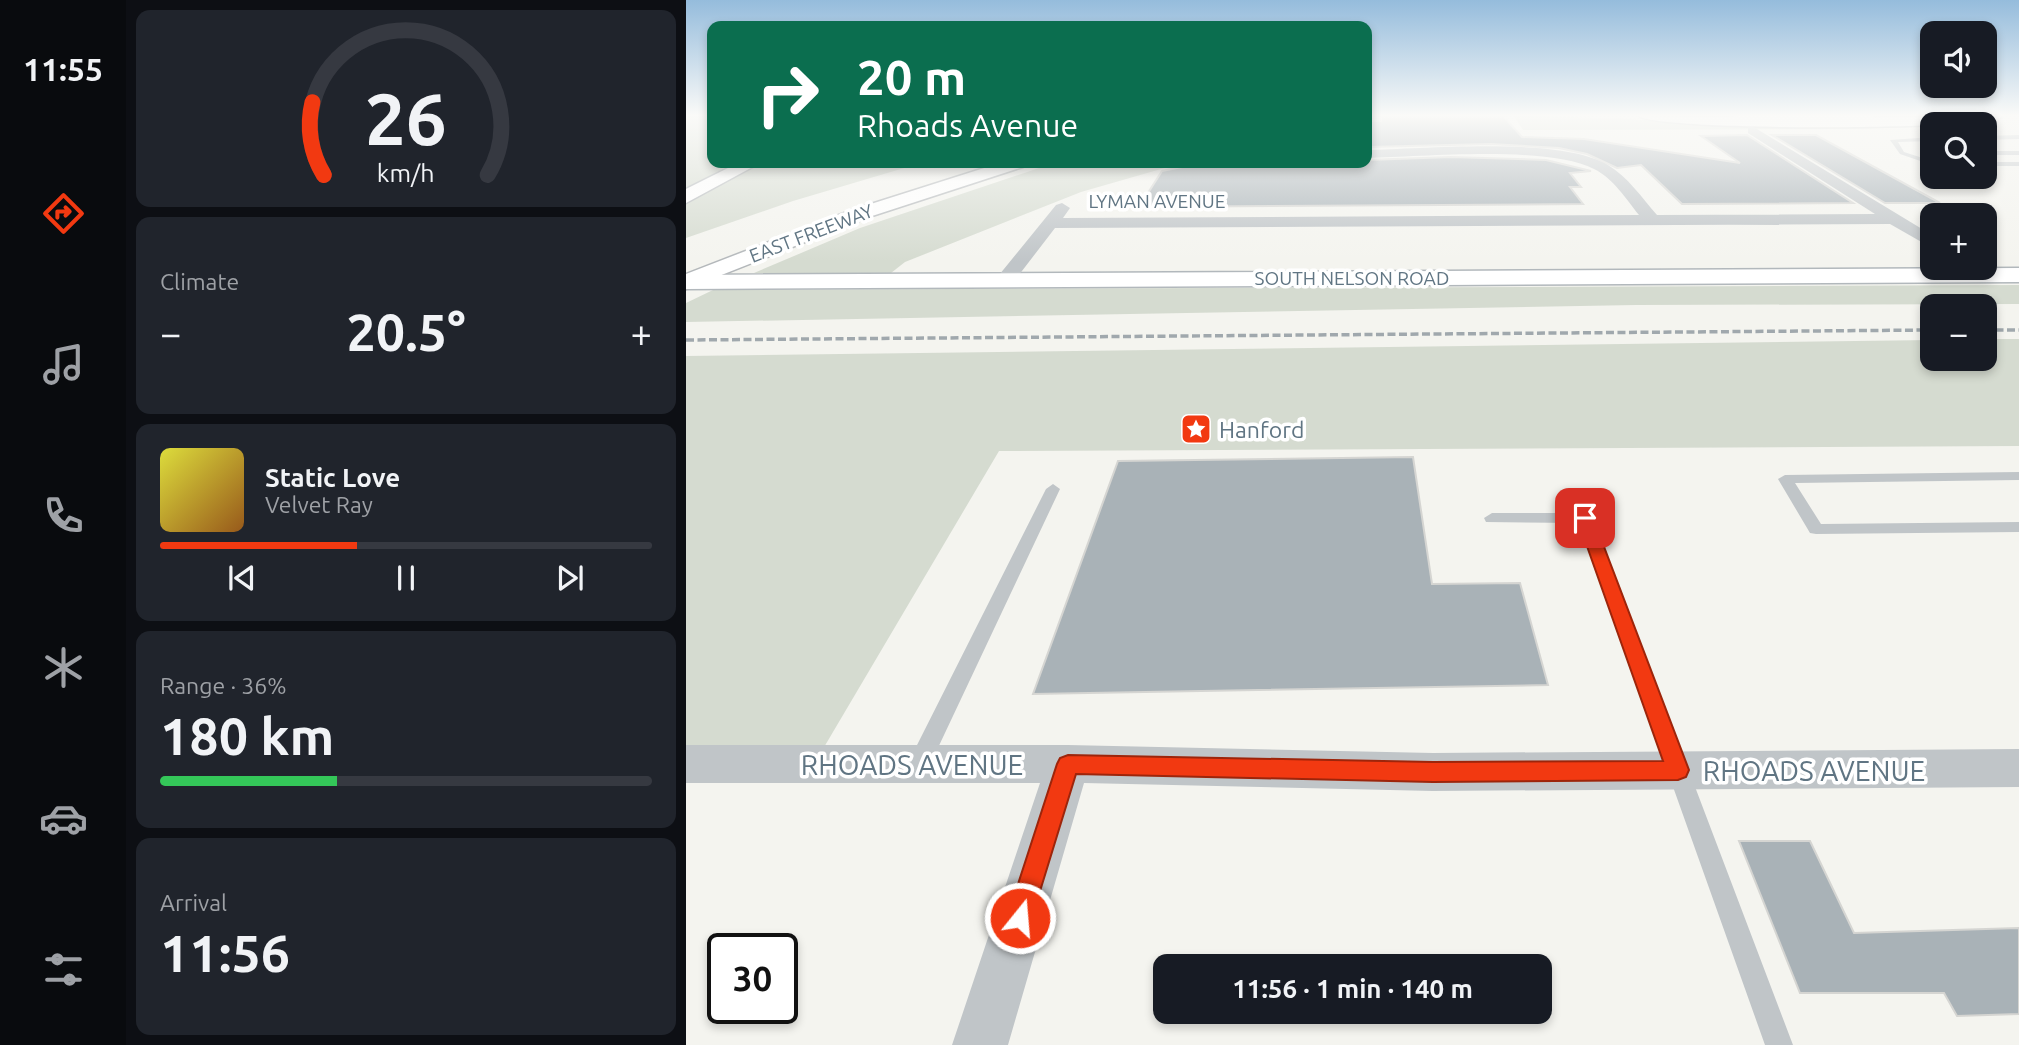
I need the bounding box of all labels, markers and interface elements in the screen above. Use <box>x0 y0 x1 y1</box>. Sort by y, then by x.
map controls <box>1920 21 1997 371</box>
button: sound <box>1920 21 1997 98</box>
icon: right <box>742 49 833 140</box>
text: 20 m <box>857 49 966 104</box>
text: 11:55 <box>23 51 103 87</box>
text: 26 <box>365 77 447 159</box>
text: Rhoads Avenue <box>857 107 1078 143</box>
button: search <box>1920 112 1997 189</box>
text: km/h <box>377 158 435 186</box>
icon: directions <box>39 189 88 238</box>
street label: LYMAN AVENUE <box>1089 190 1225 212</box>
street label: EAST FREEWAY <box>746 199 876 267</box>
button: + <box>1920 203 1997 280</box>
street label: SOUTH NELSON ROAD <box>1255 267 1449 289</box>
text: Climate <box>160 269 239 294</box>
button: − <box>1920 294 1997 371</box>
text: 20.5° <box>346 303 466 361</box>
text: − <box>160 312 181 354</box>
text: + <box>631 312 652 354</box>
icon: music <box>39 340 88 389</box>
place icon: Hanford <box>1179 412 1213 446</box>
place label: Hanford <box>1219 417 1304 442</box>
text: Static Love <box>265 463 400 492</box>
pin <box>1555 488 1615 548</box>
icon: phone <box>39 491 88 540</box>
text: Velvet Ray <box>265 492 373 517</box>
icon: arrive <box>1566 499 1604 537</box>
icon: previous <box>223 559 261 597</box>
icon: pause <box>387 559 425 597</box>
icon: next <box>551 559 589 597</box>
icon: climate <box>39 643 88 692</box>
text: Range · 36% <box>160 673 287 698</box>
text: 180 km <box>160 707 334 765</box>
street label: RHOADS AVENUE <box>801 749 1023 780</box>
street label: RHOADS AVENUE <box>1703 755 1925 786</box>
icon: car <box>39 794 88 843</box>
position arrow <box>983 881 1057 955</box>
text: Arrival <box>160 890 227 915</box>
text: 11:56 <box>160 924 290 982</box>
speed limit sign: 30 <box>707 933 798 1024</box>
icon: filters <box>39 945 88 994</box>
text: 11:56 · 1 min · 140 m <box>1232 974 1473 1003</box>

